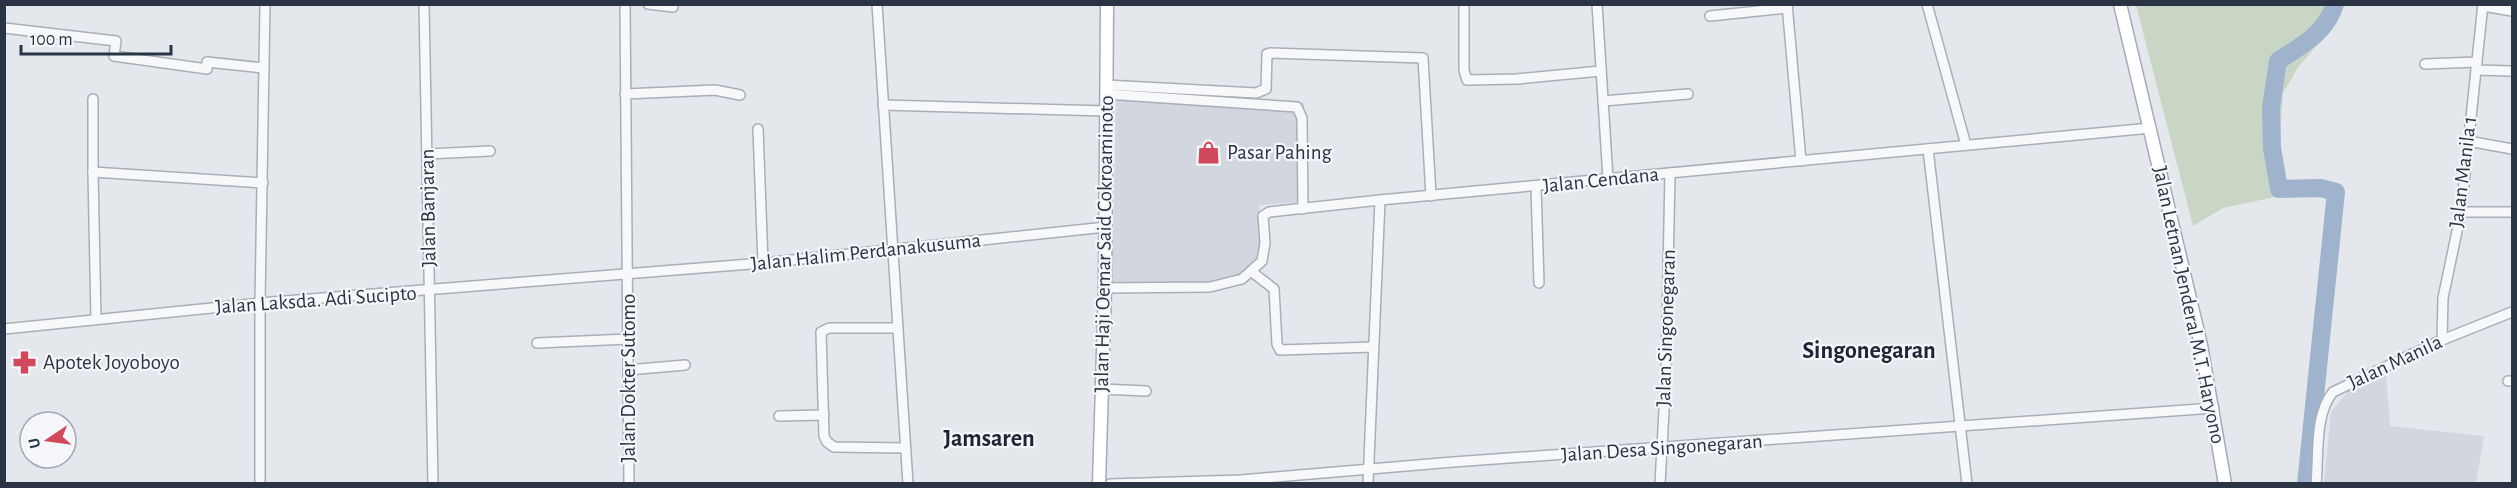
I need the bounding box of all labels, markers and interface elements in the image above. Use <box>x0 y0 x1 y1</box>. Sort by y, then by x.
scale bar <box>21 18 171 56</box>
text: 100 m <box>30 31 73 49</box>
street label: Jalan Haji Oemar Said Cokroaminoto <box>1091 95 1117 393</box>
street label: Jalan Manila 1 <box>2446 115 2480 229</box>
shop icon: Pasar Pahing <box>1196 139 1222 165</box>
place label: Pasar Pahing <box>1227 142 1332 163</box>
street label: Jalan Banjaran <box>416 149 440 267</box>
street label: Jalan Cendana <box>1542 163 1660 197</box>
street label: Jalan Letnan Jenderal M.T. Haryono <box>2149 164 2229 446</box>
street label: Jalan Halim Perdanakusuma <box>750 229 982 275</box>
street label: Jalan Singonegaran <box>1653 249 1679 407</box>
street label: Jalan Laksda. Adi Sucipto <box>215 282 417 318</box>
street label: Jalan Dokter Sutomo <box>618 294 639 462</box>
street label: Jalan Manila <box>2345 331 2446 393</box>
district label: Singonegaran <box>1802 339 1936 363</box>
pharmacy icon: Apotek Joyoboyo <box>12 349 38 375</box>
place label: Apotek Joyoboyo <box>43 352 180 373</box>
north arrow <box>18 410 78 470</box>
district label: Jamsaren <box>943 427 1035 451</box>
street label: Jalan Desa Singonegaran <box>1561 430 1763 466</box>
text: U <box>25 436 43 450</box>

